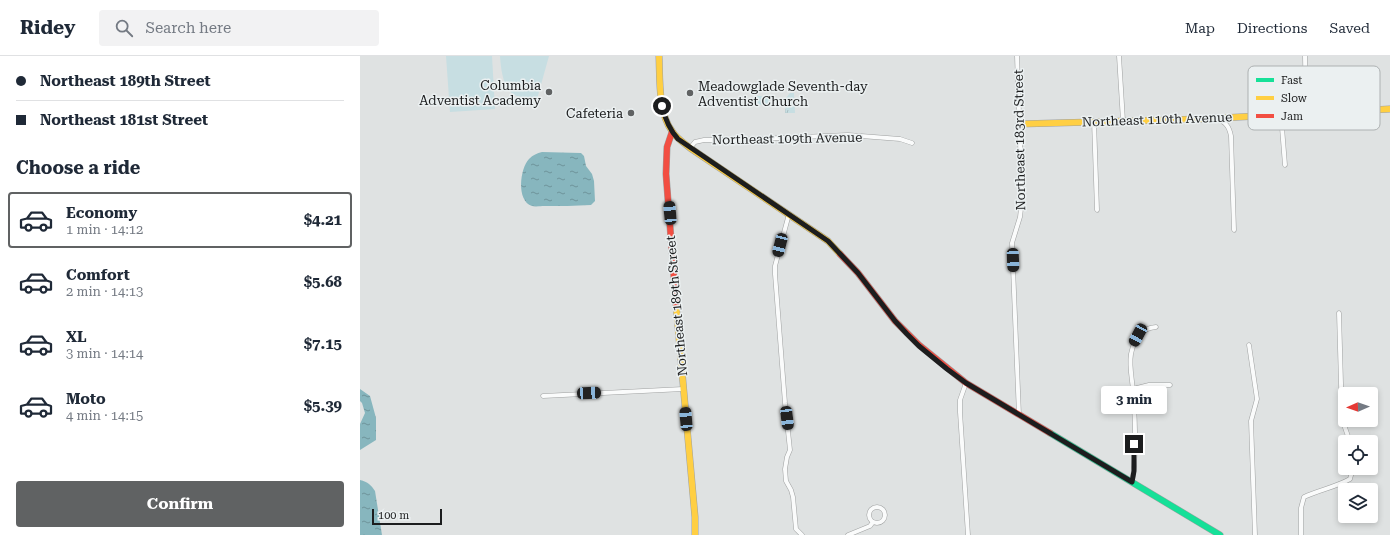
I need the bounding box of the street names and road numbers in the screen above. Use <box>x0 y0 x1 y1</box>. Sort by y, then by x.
street label: Northeast 183rd Street <box>1011 69 1028 211</box>
street label: Northeast 110th Avenue <box>1082 109 1232 130</box>
street label: Northeast 109th Avenue <box>712 130 862 147</box>
street label: Northeast 189th Street <box>663 235 690 377</box>

